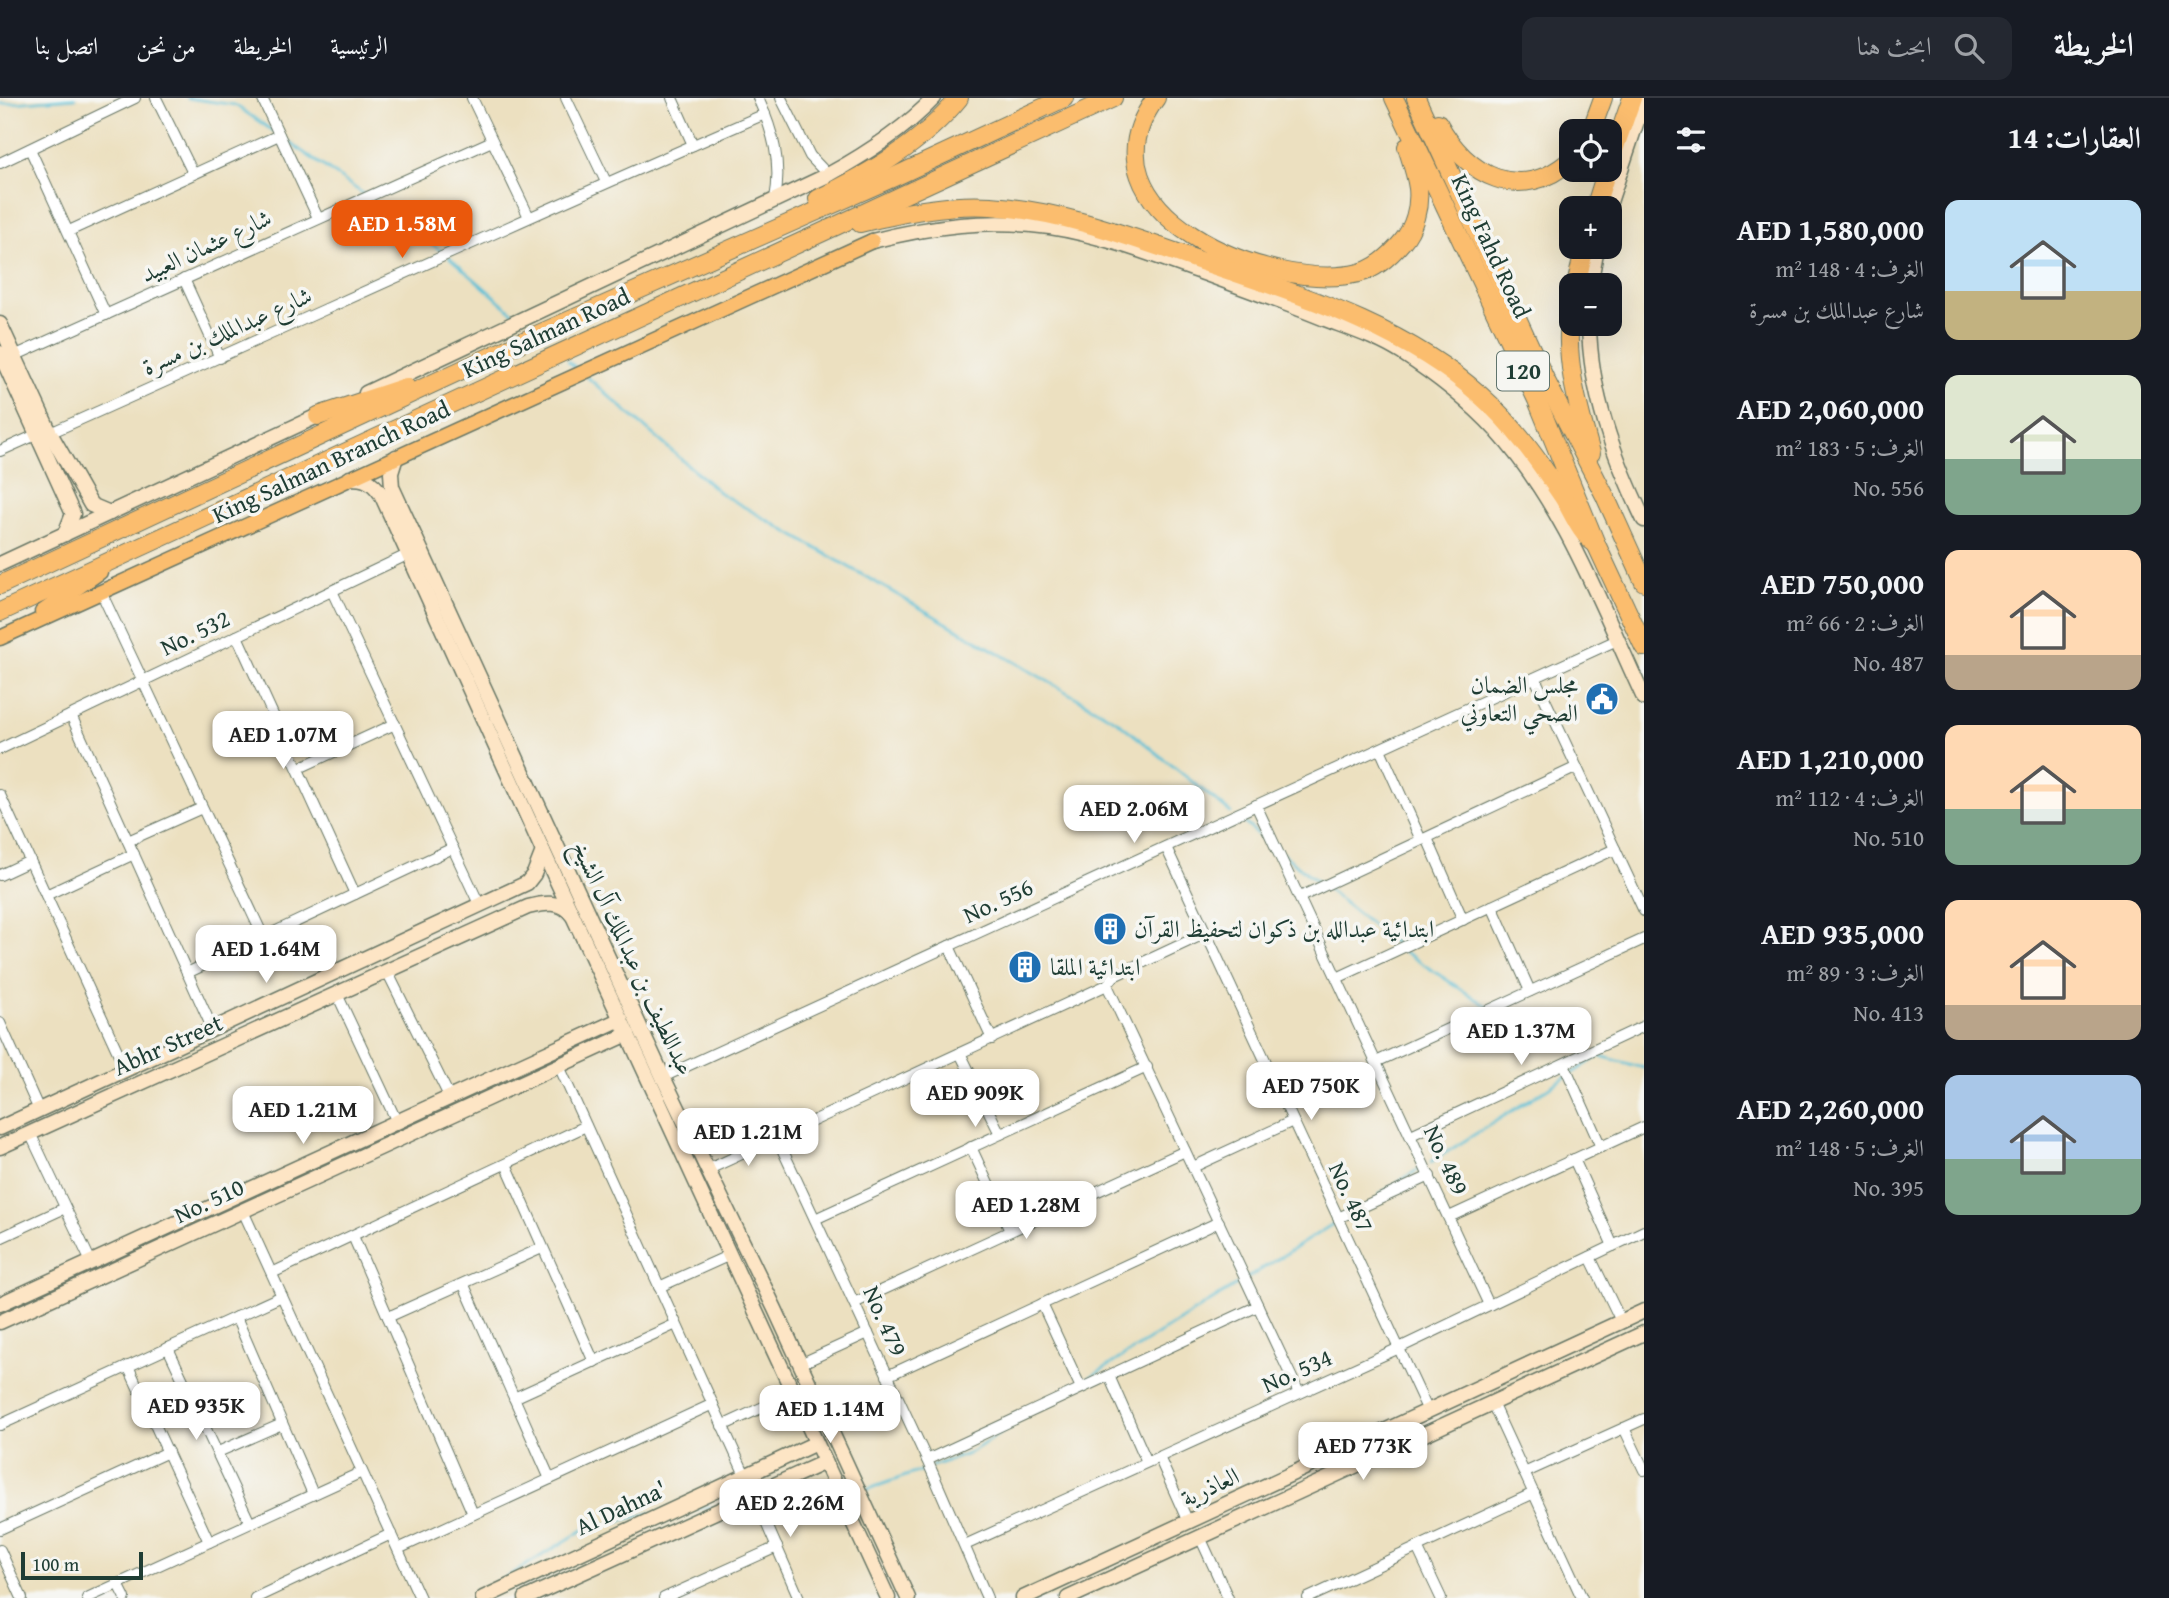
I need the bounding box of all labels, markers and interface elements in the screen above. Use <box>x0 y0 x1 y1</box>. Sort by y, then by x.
search box <box>1522 17 2012 80</box>
text: الخريطة <box>2054 20 2134 68</box>
text: ابحث هنا <box>1857 26 1932 65</box>
text: اتصل بنا <box>35 28 98 63</box>
text: من نحن <box>136 28 196 63</box>
text: الخريطة <box>234 28 292 63</box>
text: الرئيسية <box>330 28 388 63</box>
icon: search <box>1950 29 1988 67</box>
text: العقارات: 14 <box>2008 115 2141 159</box>
map controls <box>1559 119 1622 336</box>
button: locate <box>1559 119 1622 182</box>
icon: filters <box>1672 121 1710 159</box>
street label: King Fahd Road <box>1443 168 1540 324</box>
button: + <box>1559 196 1622 259</box>
street label: شارع عثمان العبيد <box>134 200 278 294</box>
pin: AED 1.58M <box>322 200 482 260</box>
text: AED 1.58M <box>347 206 457 239</box>
text: AED 1,580,000 <box>1737 207 1924 251</box>
icon: home <box>2001 228 2085 312</box>
text: الغرف: 4 · 148 m² <box>1776 252 1924 285</box>
button: − <box>1559 273 1622 336</box>
street label: شارع عبدالملك بن مسرة <box>136 277 319 386</box>
street label: King Salman Road <box>456 278 636 387</box>
text: شارع عبدالملك بن مسرة <box>1749 293 1924 326</box>
road number: 120 <box>1497 352 1549 390</box>
text: AED 2,060,000 <box>1737 386 1924 430</box>
street label: King Salman Branch Road <box>206 391 455 532</box>
icon: home <box>2001 403 2085 487</box>
text: الغرف: 5 · 183 m² <box>1776 431 1924 464</box>
text: No. 556 <box>1853 471 1924 504</box>
text: AED 750,000 <box>1761 561 1924 605</box>
icon: home <box>2001 578 2085 662</box>
street label: No. 532 <box>154 601 236 664</box>
text: الغرف: 2 · 66 m² <box>1787 606 1924 639</box>
text: No. 487 <box>1853 646 1924 679</box>
place label: مجلس الضمان الصحي التعاوني <box>1461 667 1578 736</box>
public building icon: مجلس الضمان الصحي التعاوني <box>1583 680 1621 718</box>
pin: AED 1.07M <box>203 712 363 771</box>
text: AED 1.07M <box>228 717 338 750</box>
text: AED 1,210,000 <box>1737 736 1924 780</box>
icon: home <box>2001 753 2085 837</box>
text: الغرف: 4 · 112 m² <box>1776 781 1924 814</box>
pin: AED 2.06M <box>1054 786 1214 845</box>
text: AED 2.06M <box>1079 791 1189 824</box>
text: No. 510 <box>1853 821 1924 854</box>
street label: عبداللطيف بن عبدالملك آل الشيخ <box>560 835 703 1083</box>
street label: No. 556 <box>957 869 1039 932</box>
building icon: ابتدائية عبدالله بن ذكوان لتحفيظ القرآن <box>1091 910 1129 948</box>
place label: ابتدائية عبدالله بن ذكوان لتحفيظ القرآن <box>1134 911 1434 946</box>
text: AED 935,000 <box>1761 911 1924 955</box>
pin: AED 1.64M <box>186 926 346 985</box>
icon: home <box>2001 928 2085 1012</box>
text: AED 1.64M <box>211 931 321 964</box>
building icon: ابتدائية الملقا <box>1006 948 1044 986</box>
place label: ابتدائية الملقا <box>1050 949 1140 984</box>
text: الغرف: 3 · 89 m² <box>1787 956 1924 989</box>
text: No. 413 <box>1853 996 1924 1029</box>
street label: Abhr Street <box>108 1005 229 1084</box>
pin: AED 1.37M <box>1441 1007 1601 1067</box>
text: AED 1.37M <box>1466 1013 1576 1046</box>
pin: AED 750K <box>1239 1062 1383 1122</box>
text: AED 750K <box>1262 1068 1360 1101</box>
pin: AED 909K <box>903 1070 1047 1129</box>
text: AED 909K <box>926 1075 1024 1108</box>
pin: AED 1.21M <box>223 1086 383 1146</box>
text: AED 2,260,000 <box>1737 1086 1924 1130</box>
text: AED 1.21M <box>248 1092 358 1125</box>
icon: home <box>2001 1103 2085 1187</box>
pin: AED 1.21M <box>668 1108 828 1168</box>
text: AED 1.21M <box>693 1114 803 1147</box>
street label: No. 489 <box>1415 1119 1478 1201</box>
text: الغرف: 5 · 148 m² <box>1776 1131 1924 1164</box>
street label: No. 487 <box>1320 1156 1383 1238</box>
street label: No. 510 <box>168 1169 250 1232</box>
text: No. 395 <box>1853 1171 1924 1204</box>
pin: AED 1.28M <box>946 1182 1106 1241</box>
text: AED 1.28M <box>971 1187 1081 1220</box>
street label: No. 479 <box>854 1280 916 1362</box>
street label: No. 534 <box>1256 1340 1338 1402</box>
pin: AED 935K <box>124 1382 268 1442</box>
pin: AED 1.14M <box>750 1386 910 1445</box>
text: AED 935K <box>147 1388 245 1421</box>
text: AED 1.14M <box>775 1391 885 1424</box>
pin: AED 773K <box>1291 1422 1435 1482</box>
text: AED 773K <box>1314 1428 1412 1461</box>
street label: العاذرية <box>1175 1458 1245 1515</box>
street label: Al Dahna' <box>569 1471 672 1544</box>
pin: AED 2.26M <box>710 1480 870 1539</box>
text: AED 2.26M <box>735 1485 845 1518</box>
scale bar <box>21 1549 144 1581</box>
text: 100 m <box>32 1550 79 1578</box>

